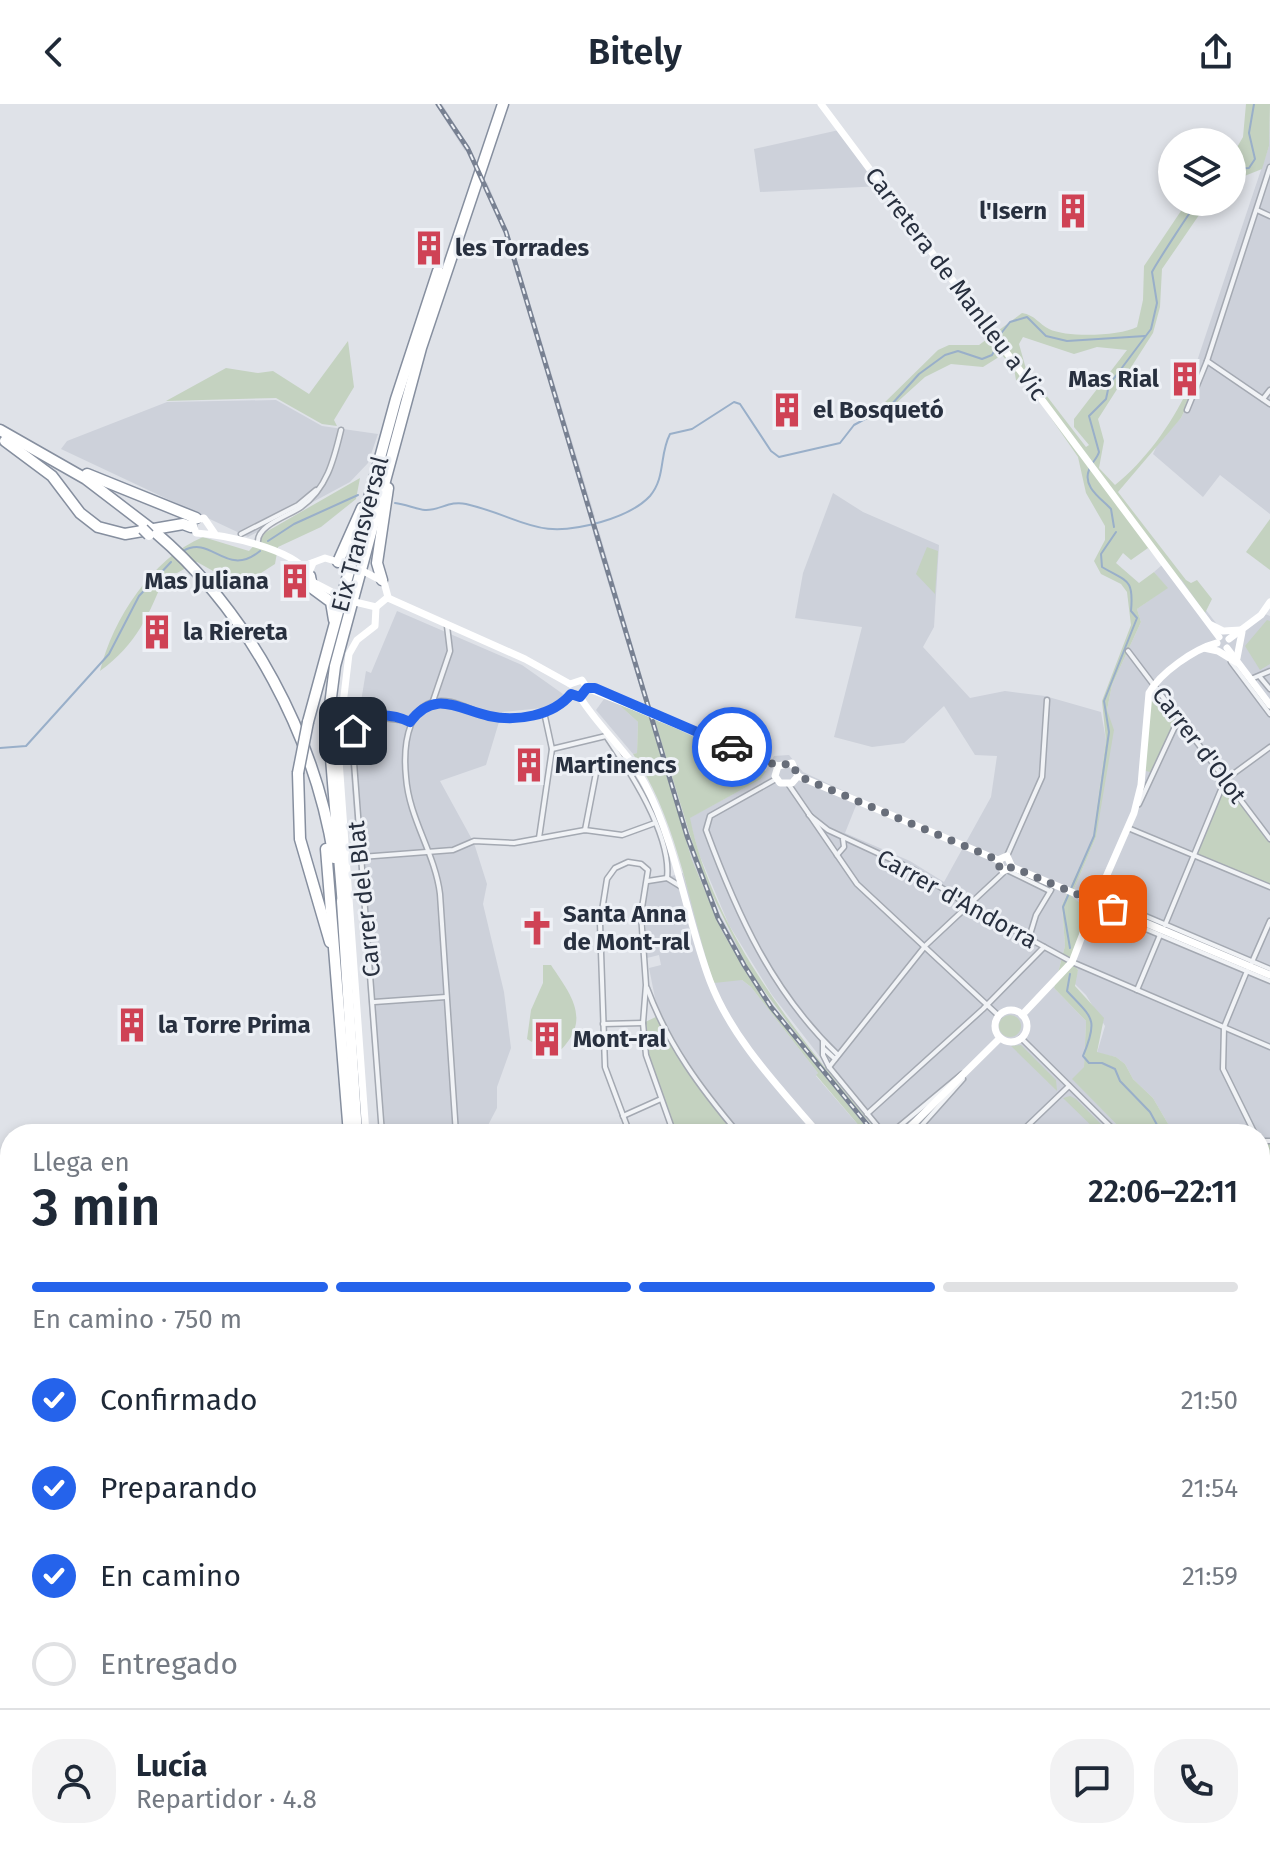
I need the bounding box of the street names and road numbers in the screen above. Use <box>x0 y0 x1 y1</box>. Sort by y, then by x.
street label: Carretera de Manlleu a Vic <box>859 162 1053 406</box>
street label: Eix Transversal <box>326 453 394 615</box>
street label: Carrer d'Olot <box>1146 681 1252 809</box>
street label: Carrer del Blat <box>342 819 386 978</box>
street label: Carrer d'Andorra <box>872 843 1042 955</box>

